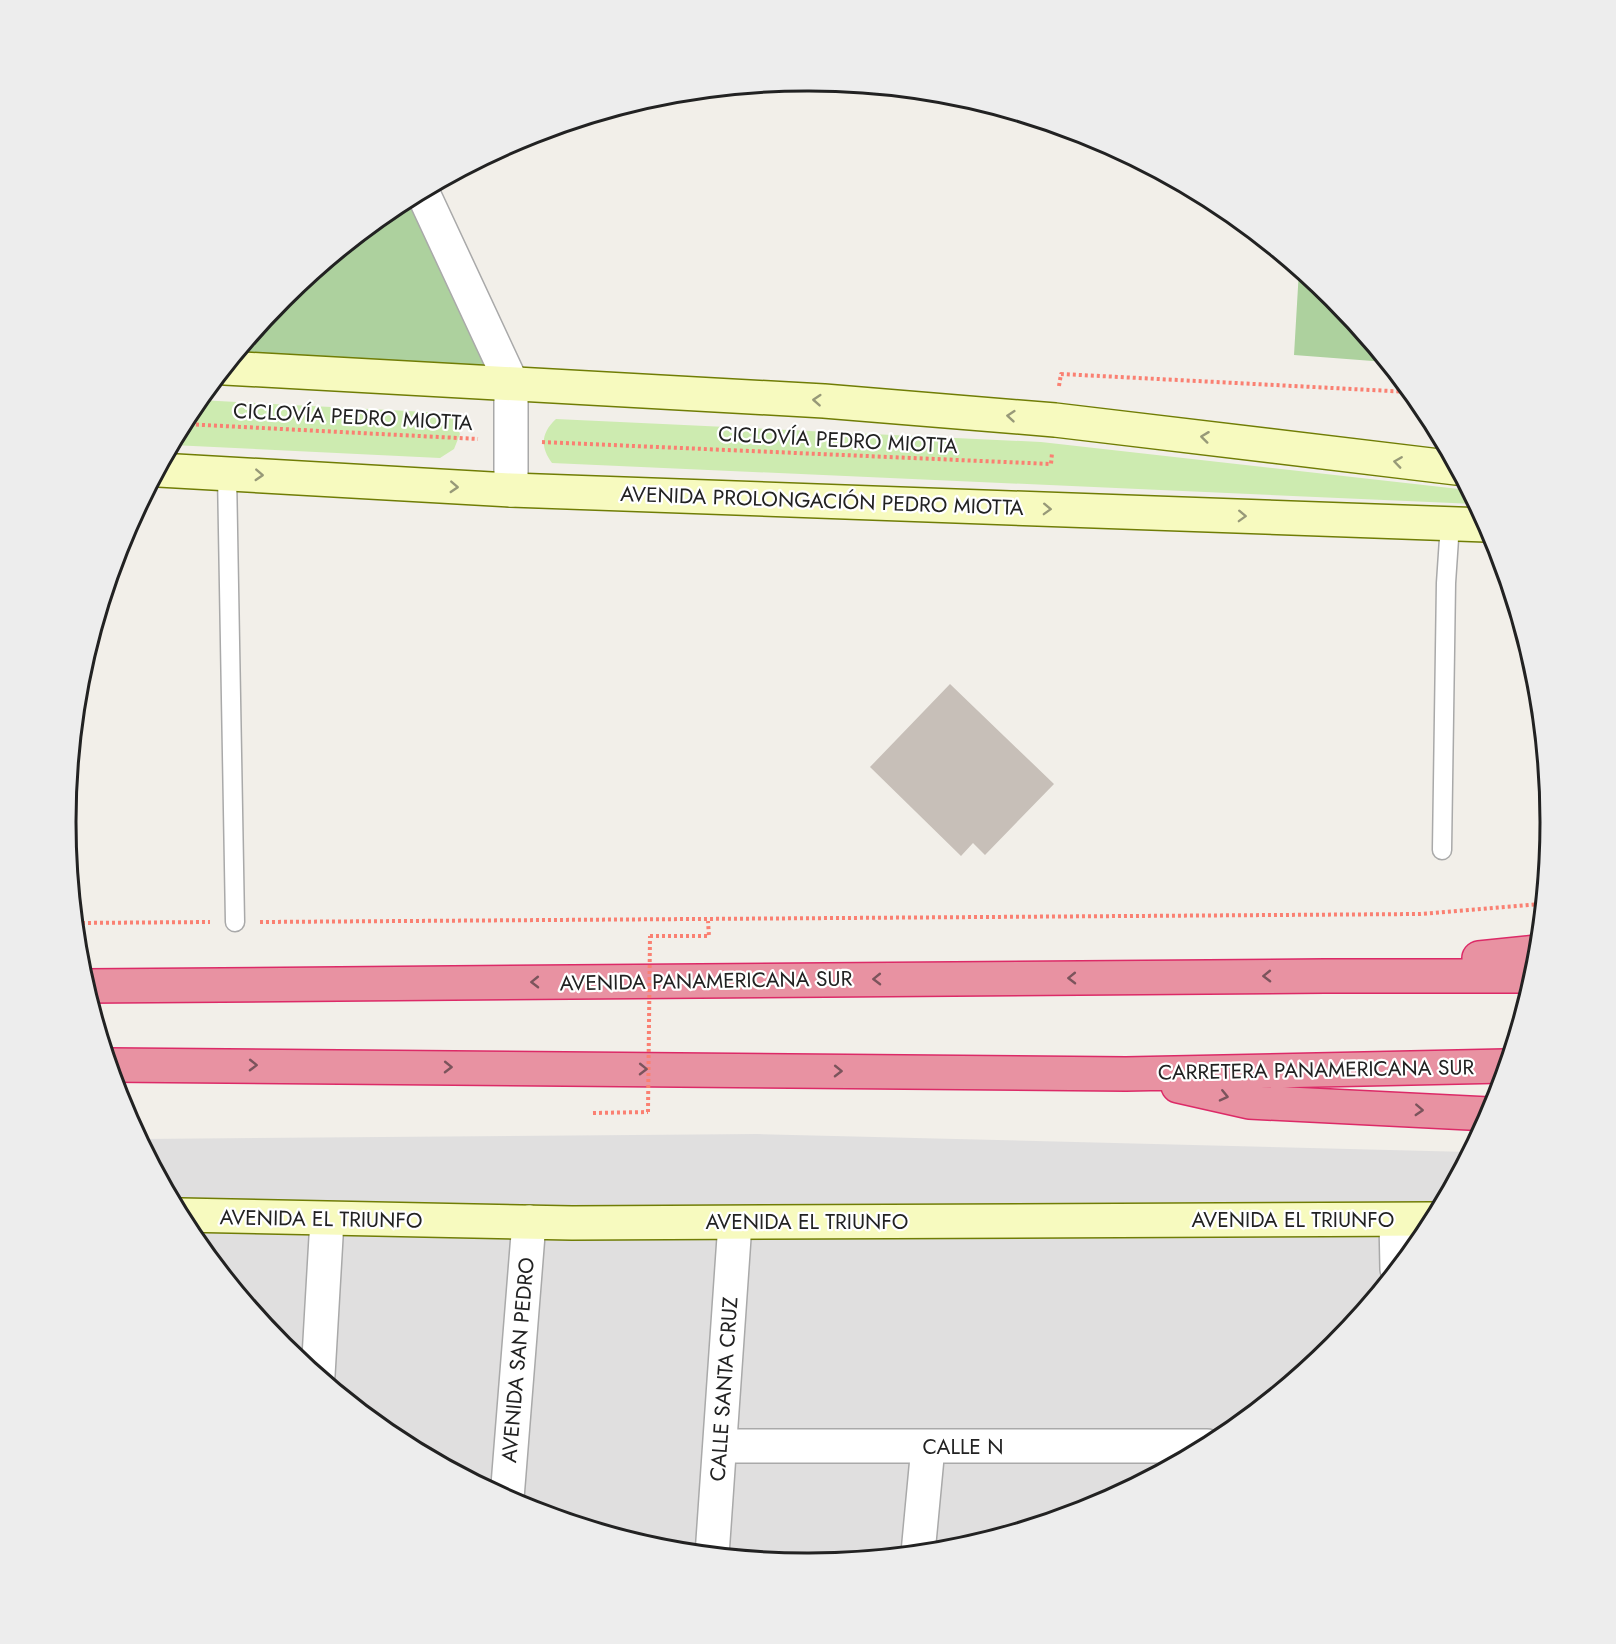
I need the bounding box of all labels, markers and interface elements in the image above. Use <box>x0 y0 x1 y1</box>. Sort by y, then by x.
one-way arrow <box>812 394 821 407</box>
street label: CICLOVÍA PEDRO MIOTTA <box>232 396 474 438</box>
one-way arrow <box>1006 410 1015 423</box>
street label: CICLOVÍA PEDRO MIOTTA <box>717 419 959 461</box>
one-way arrow <box>1200 431 1209 443</box>
one-way arrow <box>1394 456 1403 468</box>
one-way arrow <box>255 469 264 482</box>
street label: AVENIDA PROLONGACIÓN PEDRO MIOTTA <box>620 479 1024 523</box>
one-way arrow <box>449 480 458 493</box>
one-way arrow <box>1043 503 1052 516</box>
one-way arrow <box>1238 510 1247 523</box>
street label: AVENIDA PANAMERICANA SUR <box>559 963 853 999</box>
one-way arrow <box>1262 970 1271 982</box>
one-way arrow <box>1068 972 1077 984</box>
one-way arrow <box>873 973 882 986</box>
one-way arrow <box>531 976 540 989</box>
street label: CARRETERA PANAMERICANA SUR <box>1158 1052 1475 1088</box>
one-way arrow <box>248 1059 257 1071</box>
one-way arrow <box>443 1060 452 1073</box>
one-way arrow <box>638 1062 647 1075</box>
one-way arrow <box>833 1065 842 1077</box>
one-way arrow <box>1219 1089 1229 1102</box>
one-way arrow <box>1414 1104 1423 1117</box>
street label: AVENIDA EL TRIUNFO <box>219 1202 423 1236</box>
street label: AVENIDA EL TRIUNFO <box>1192 1205 1394 1235</box>
street label: AVENIDA EL TRIUNFO <box>706 1207 908 1237</box>
street label: AVENIDA SAN PEDRO <box>494 1256 542 1464</box>
street label: CALLE SANTA CRUZ <box>703 1295 745 1482</box>
street label: CALLE N <box>923 1432 1003 1462</box>

